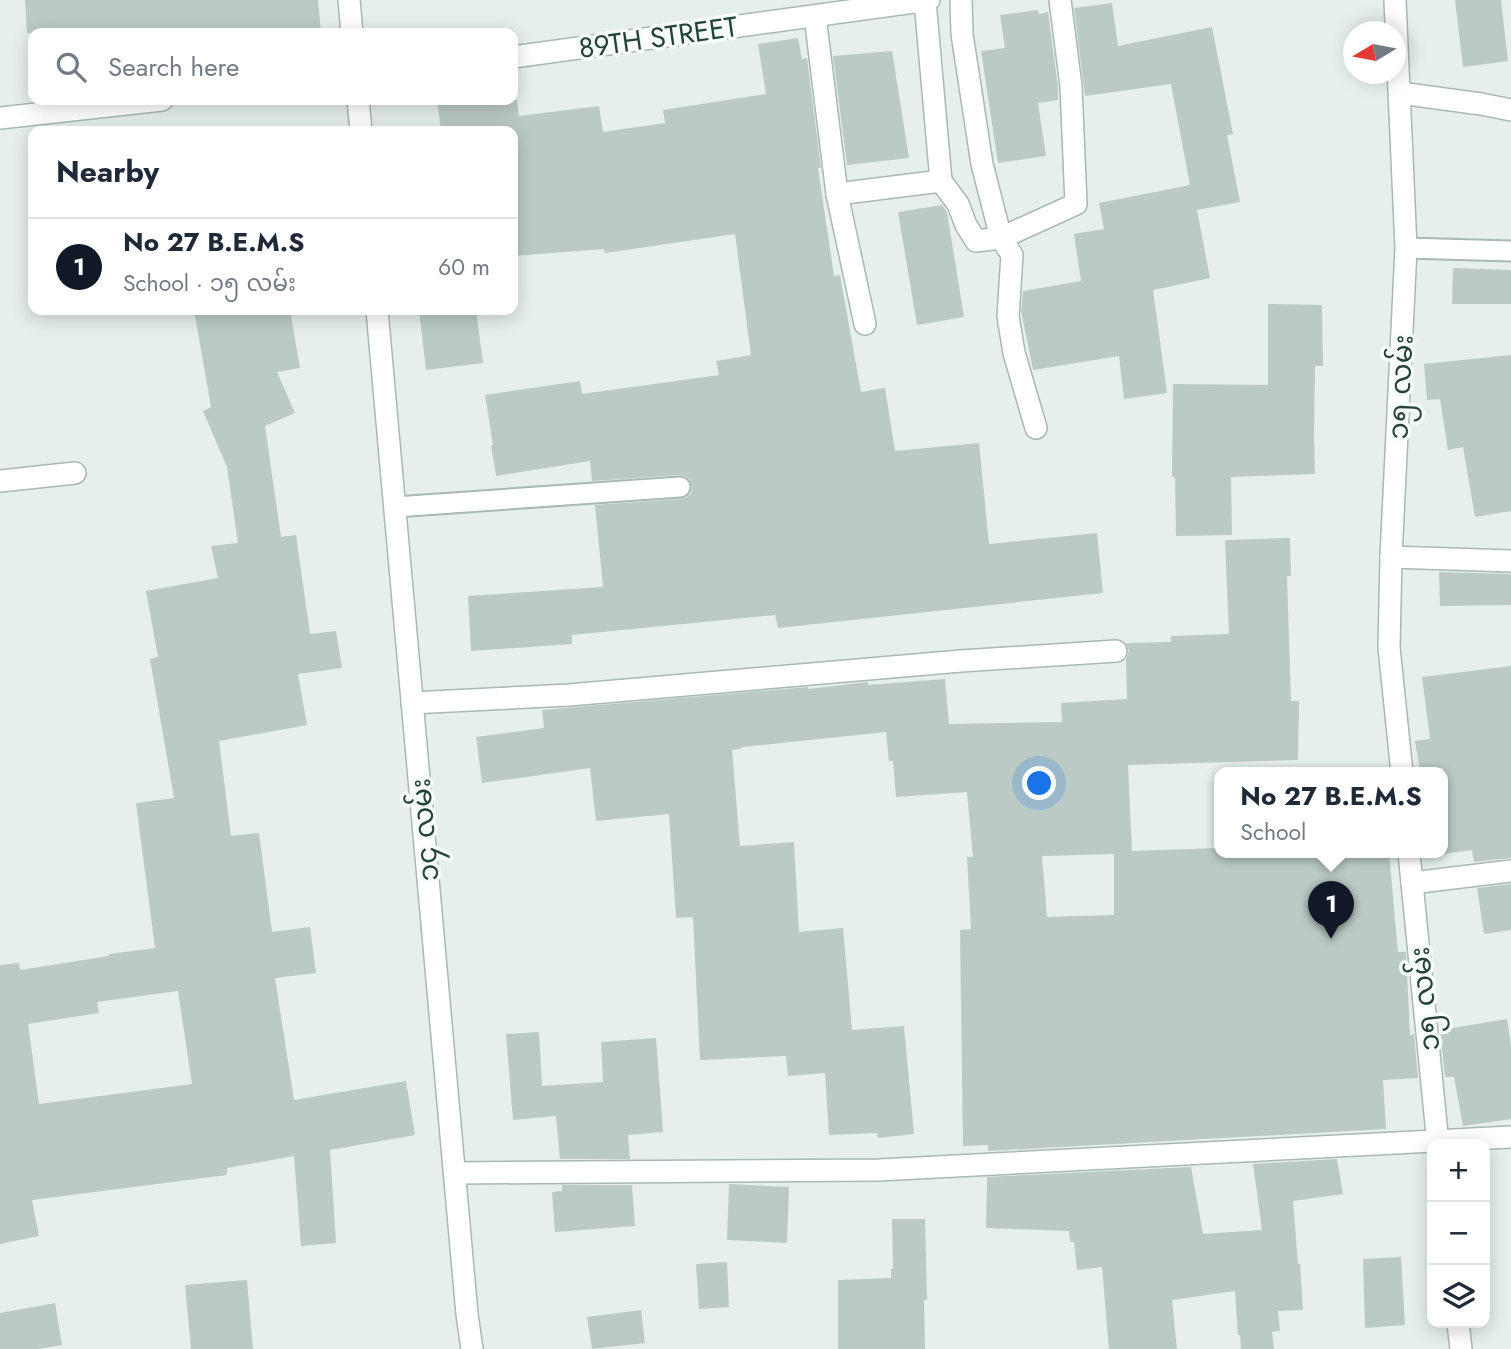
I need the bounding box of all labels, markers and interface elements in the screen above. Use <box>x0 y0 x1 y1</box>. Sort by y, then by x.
street label: 89TH STREET <box>576 6 740 69</box>
north arrow <box>1343 21 1406 84</box>
search box <box>28 28 518 105</box>
icon: search <box>52 48 90 86</box>
text: Search here <box>108 48 240 86</box>
text: Nearby <box>56 150 159 193</box>
text: No 27 B.E.M.S <box>123 223 304 261</box>
text: 1 <box>73 250 85 284</box>
text: 60 m <box>438 250 490 284</box>
text: School · ၁၅ လမ်း <box>123 266 296 300</box>
street label: ၁၅ လမ်း <box>1377 334 1426 441</box>
your location <box>1022 766 1056 800</box>
popup <box>1214 767 1448 858</box>
street label: ၁၄ လမ်း <box>400 777 451 883</box>
text: No 27 B.E.M.S <box>1240 777 1422 815</box>
text: School <box>1240 815 1306 849</box>
pin: 1 <box>1308 881 1354 939</box>
street label: ၁၅ လမ်း <box>1399 944 1452 1053</box>
map controls <box>1427 1139 1490 1328</box>
button: + <box>1427 1139 1490 1202</box>
button: − <box>1427 1202 1490 1265</box>
button: layers <box>1427 1265 1490 1328</box>

